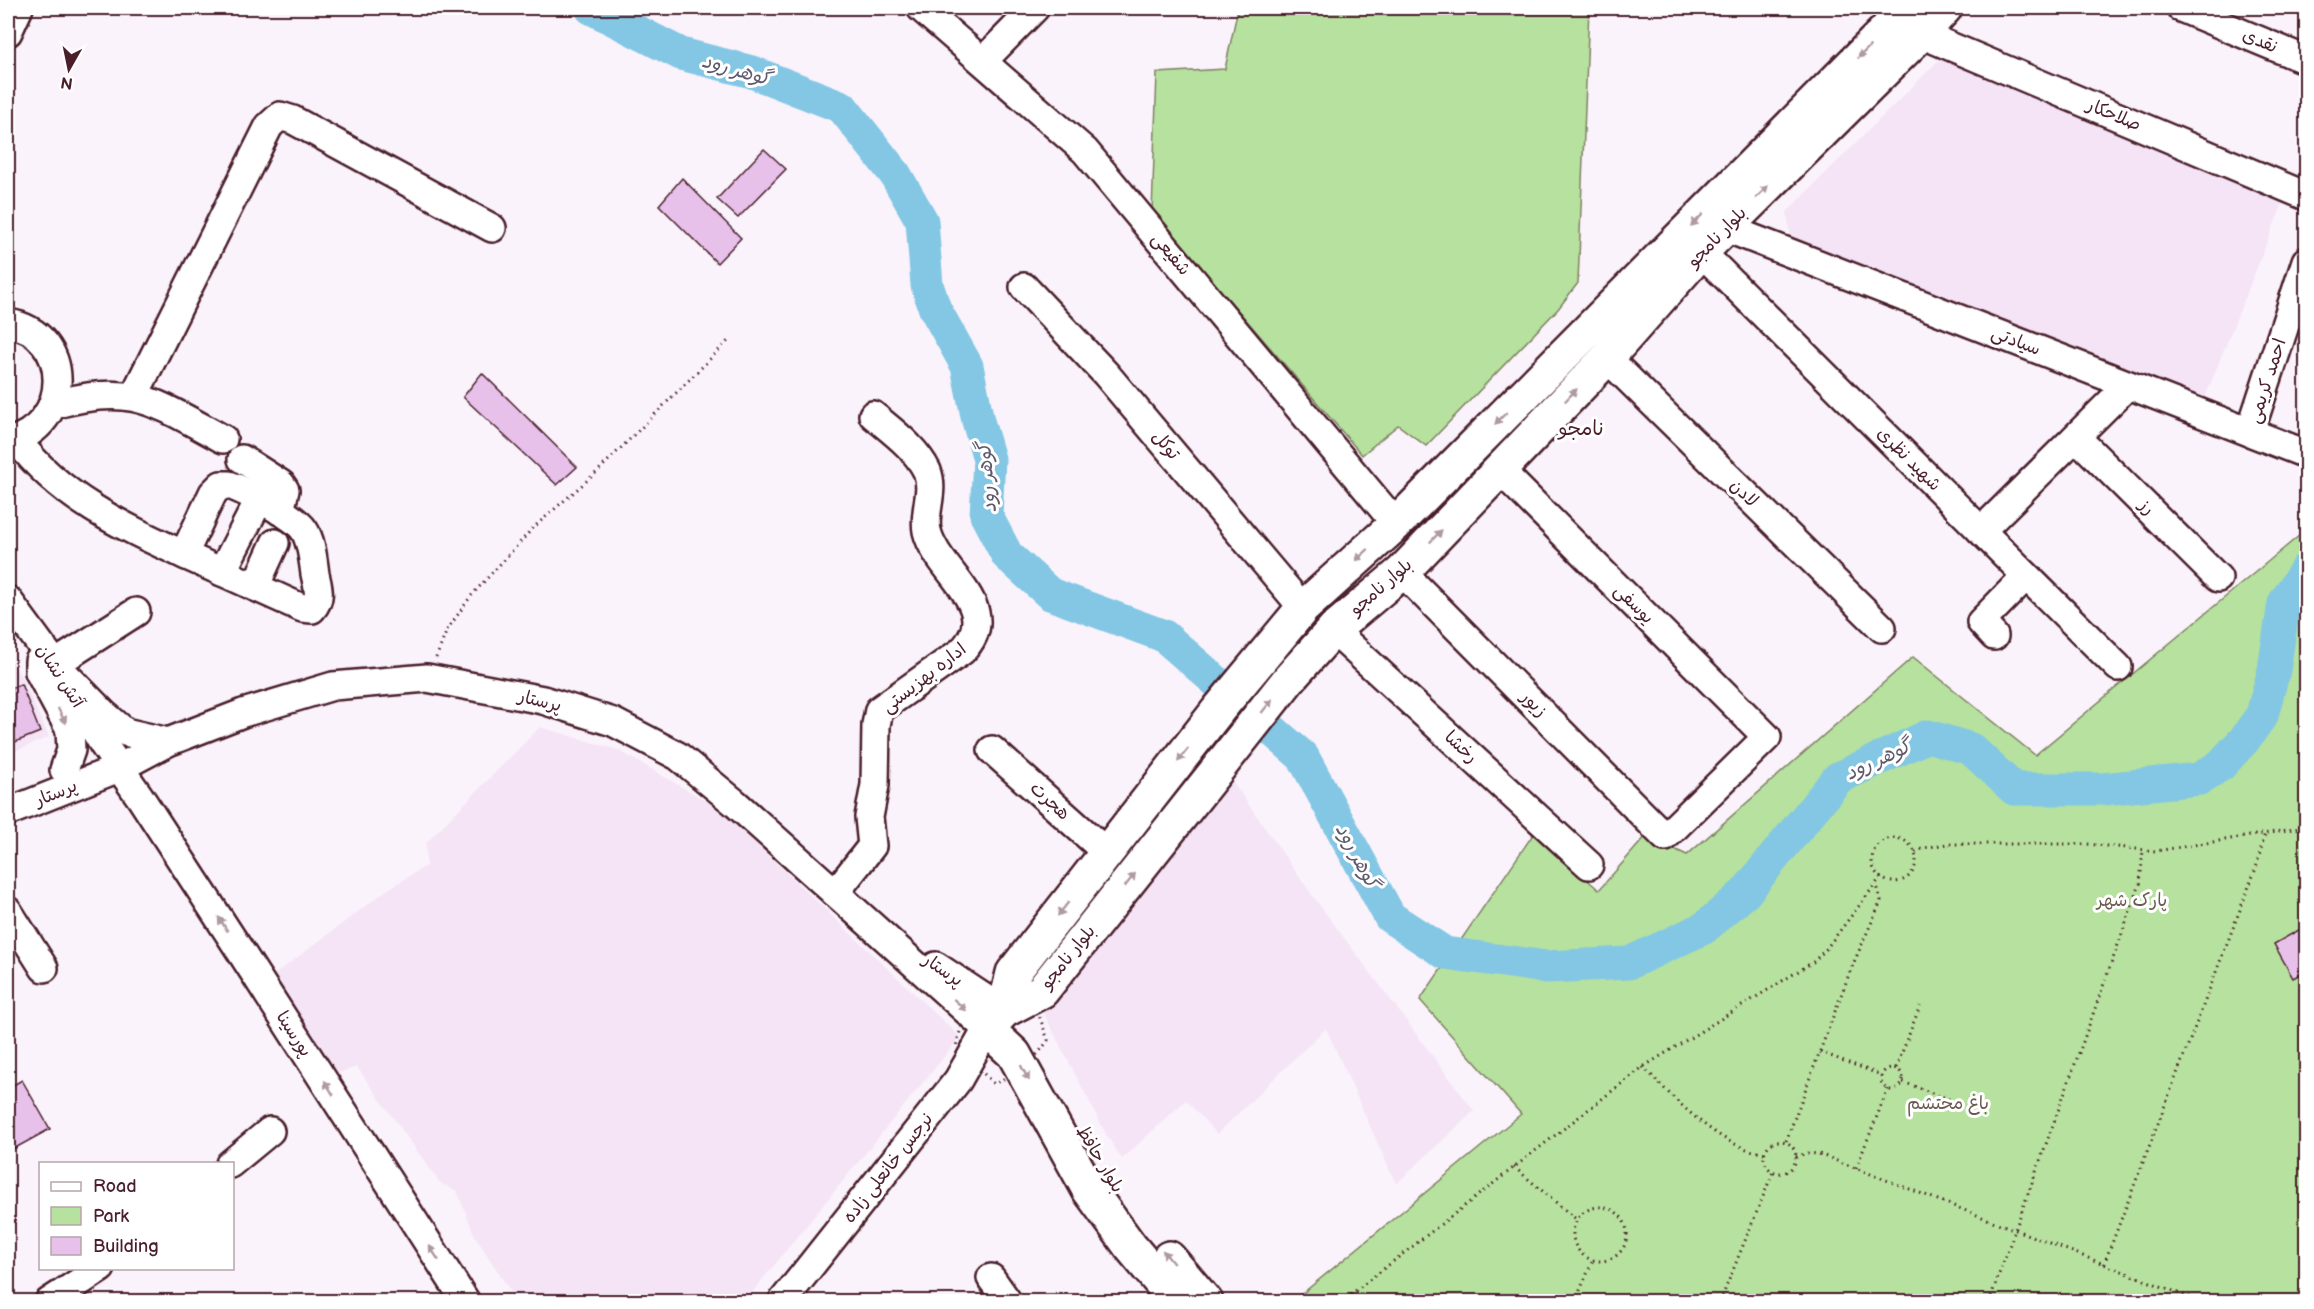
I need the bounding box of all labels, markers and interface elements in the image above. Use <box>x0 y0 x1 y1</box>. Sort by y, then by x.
street label: نقدی <box>2239 24 2281 58</box>
north arrow <box>39 39 99 99</box>
one-way arrow <box>1858 44 1872 58</box>
water label: گوهر رود <box>699 48 776 92</box>
text: N <box>59 72 74 93</box>
street label: صلاحکار <box>2082 93 2144 136</box>
one-way arrow <box>1754 185 1768 199</box>
street label: بلوار نامجو <box>1682 202 1751 273</box>
one-way arrow <box>1691 212 1705 226</box>
street label: شفیعی <box>1147 228 1195 280</box>
street label: سیادتی <box>1989 322 2043 360</box>
street label: احمد کریمی <box>2243 336 2291 426</box>
one-way arrow <box>1564 388 1578 403</box>
one-way arrow <box>1494 411 1508 425</box>
district label: نامجو <box>1556 417 1604 441</box>
street label: شهید نظری <box>1873 423 1945 495</box>
street label: توکل <box>1148 426 1185 464</box>
water label: گوهر رود <box>971 439 1002 514</box>
street label: لادن <box>1726 475 1762 511</box>
street label: رز <box>2133 493 2159 519</box>
one-way arrow <box>1429 529 1442 544</box>
one-way arrow <box>1355 548 1370 561</box>
street label: بلوار نامجو <box>1344 554 1417 621</box>
street label: یوسفی <box>1610 580 1658 628</box>
street label: اداره بهزیستی <box>878 639 970 717</box>
street label: آتش نشان <box>32 640 89 713</box>
street label: پرستار <box>514 685 564 717</box>
street label: زیور <box>1515 685 1551 721</box>
one-way arrow <box>1260 699 1272 714</box>
one-way arrow <box>58 707 67 724</box>
street label: رخشا <box>1440 726 1482 768</box>
water label: گوهر رود <box>1841 732 1918 786</box>
one-way arrow <box>1178 748 1190 763</box>
street label: پرستار <box>30 775 81 813</box>
street label: هجرت <box>1026 778 1074 824</box>
water label: گوهر رود <box>1330 819 1386 895</box>
one-way arrow <box>1123 872 1136 888</box>
park label: پارک شهر <box>2095 890 2167 912</box>
one-way arrow <box>1057 901 1070 917</box>
one-way arrow <box>218 916 229 932</box>
street label: بلوار نامجو <box>1035 921 1100 995</box>
street label: پرستار <box>917 948 967 992</box>
one-way arrow <box>952 998 967 1012</box>
street label: پورسینا <box>271 1007 316 1061</box>
one-way arrow <box>1020 1064 1030 1081</box>
one-way arrow <box>324 1080 335 1096</box>
park label: باغ محتشم <box>1907 1093 1989 1117</box>
street label: نرجس خانعلی زاده <box>839 1109 937 1227</box>
street label: بلوار حافظ <box>1072 1122 1128 1196</box>
legend <box>39 1162 234 1270</box>
text: Road <box>93 1176 137 1197</box>
text: Park <box>93 1206 129 1227</box>
text: Building <box>93 1236 159 1257</box>
one-way arrow <box>428 1244 439 1261</box>
one-way arrow <box>1162 1250 1175 1265</box>

